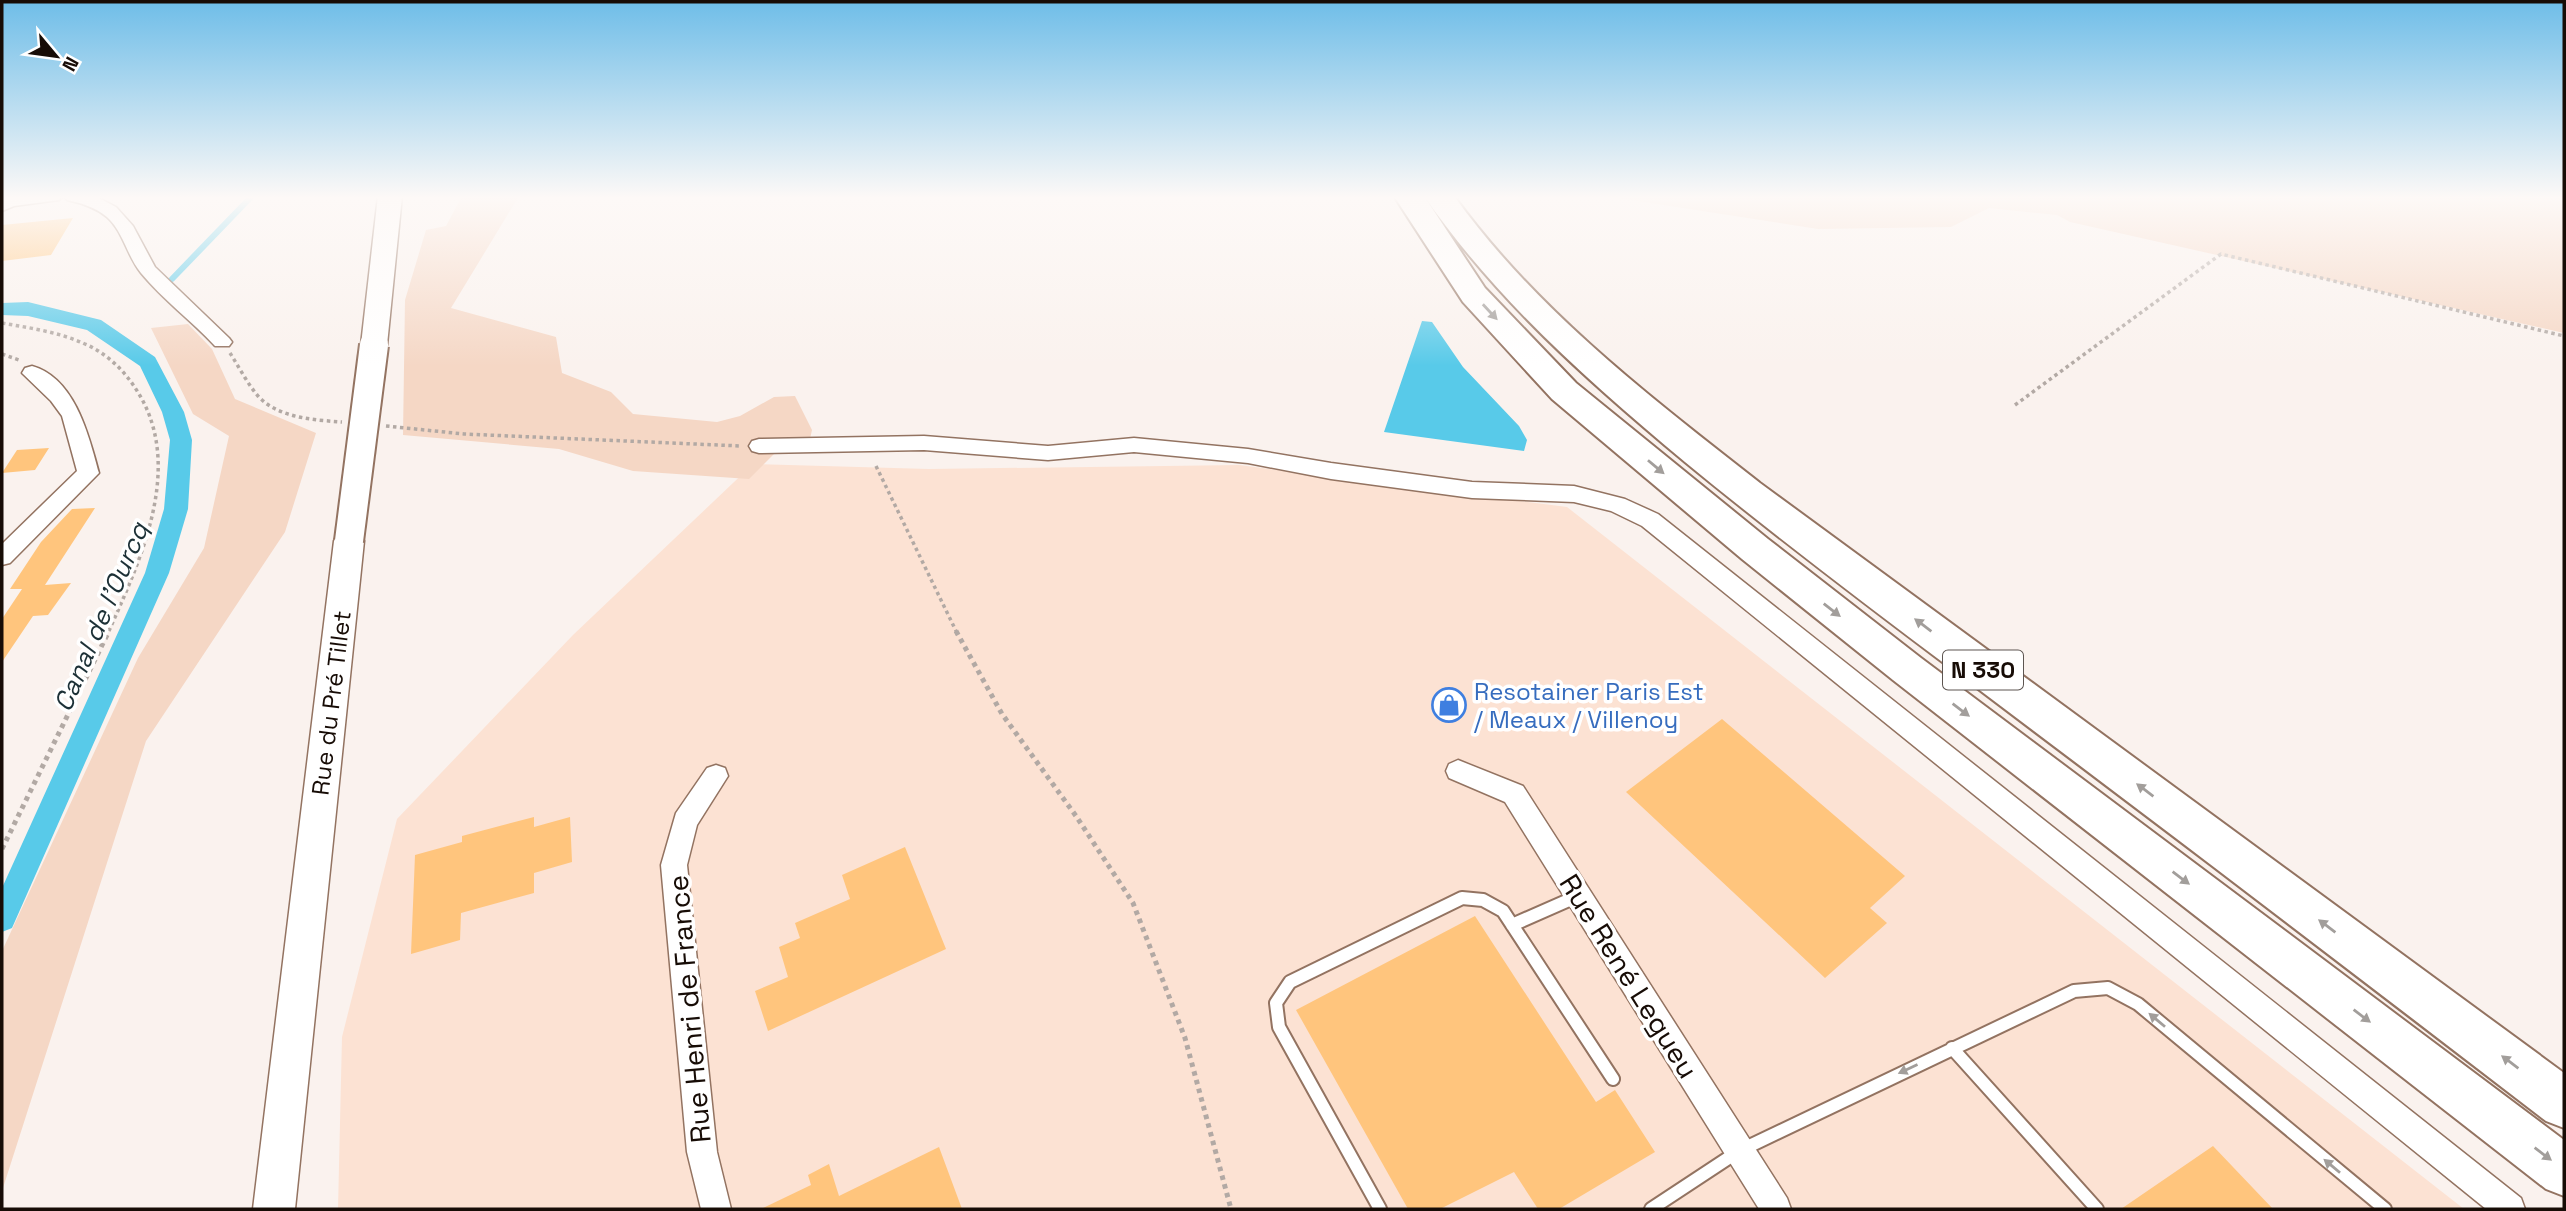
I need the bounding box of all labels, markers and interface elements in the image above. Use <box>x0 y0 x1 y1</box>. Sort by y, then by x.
north arrow <box>21 21 91 91</box>
text: N <box>56 52 84 76</box>
one-way arrow <box>1482 303 1498 321</box>
one-way arrow <box>1647 459 1664 474</box>
water label: Canal de l'Ourcq <box>46 516 157 717</box>
one-way arrow <box>1823 603 1841 618</box>
street label: Rue du Pré Tillet <box>304 609 358 797</box>
one-way arrow <box>1914 619 1932 633</box>
road number: N 330 <box>1943 650 2023 690</box>
place label: Resotainer Paris Est / Meaux / Villenoy <box>1474 676 1704 735</box>
shop icon: Resotainer Paris Est / Meaux / Villenoy <box>1430 686 1468 724</box>
one-way arrow <box>1952 703 1970 718</box>
one-way arrow <box>2136 783 2154 797</box>
street label: Rue René Legueu <box>1552 867 1706 1085</box>
one-way arrow <box>2172 871 2190 885</box>
street label: Rue Henri de France <box>659 873 719 1145</box>
one-way arrow <box>2319 918 2337 933</box>
one-way arrow <box>2353 1009 2371 1023</box>
one-way arrow <box>2149 1013 2166 1028</box>
one-way arrow <box>2500 1055 2519 1069</box>
one-way arrow <box>1898 1063 1918 1075</box>
one-way arrow <box>2534 1147 2552 1161</box>
one-way arrow <box>2323 1158 2341 1173</box>

